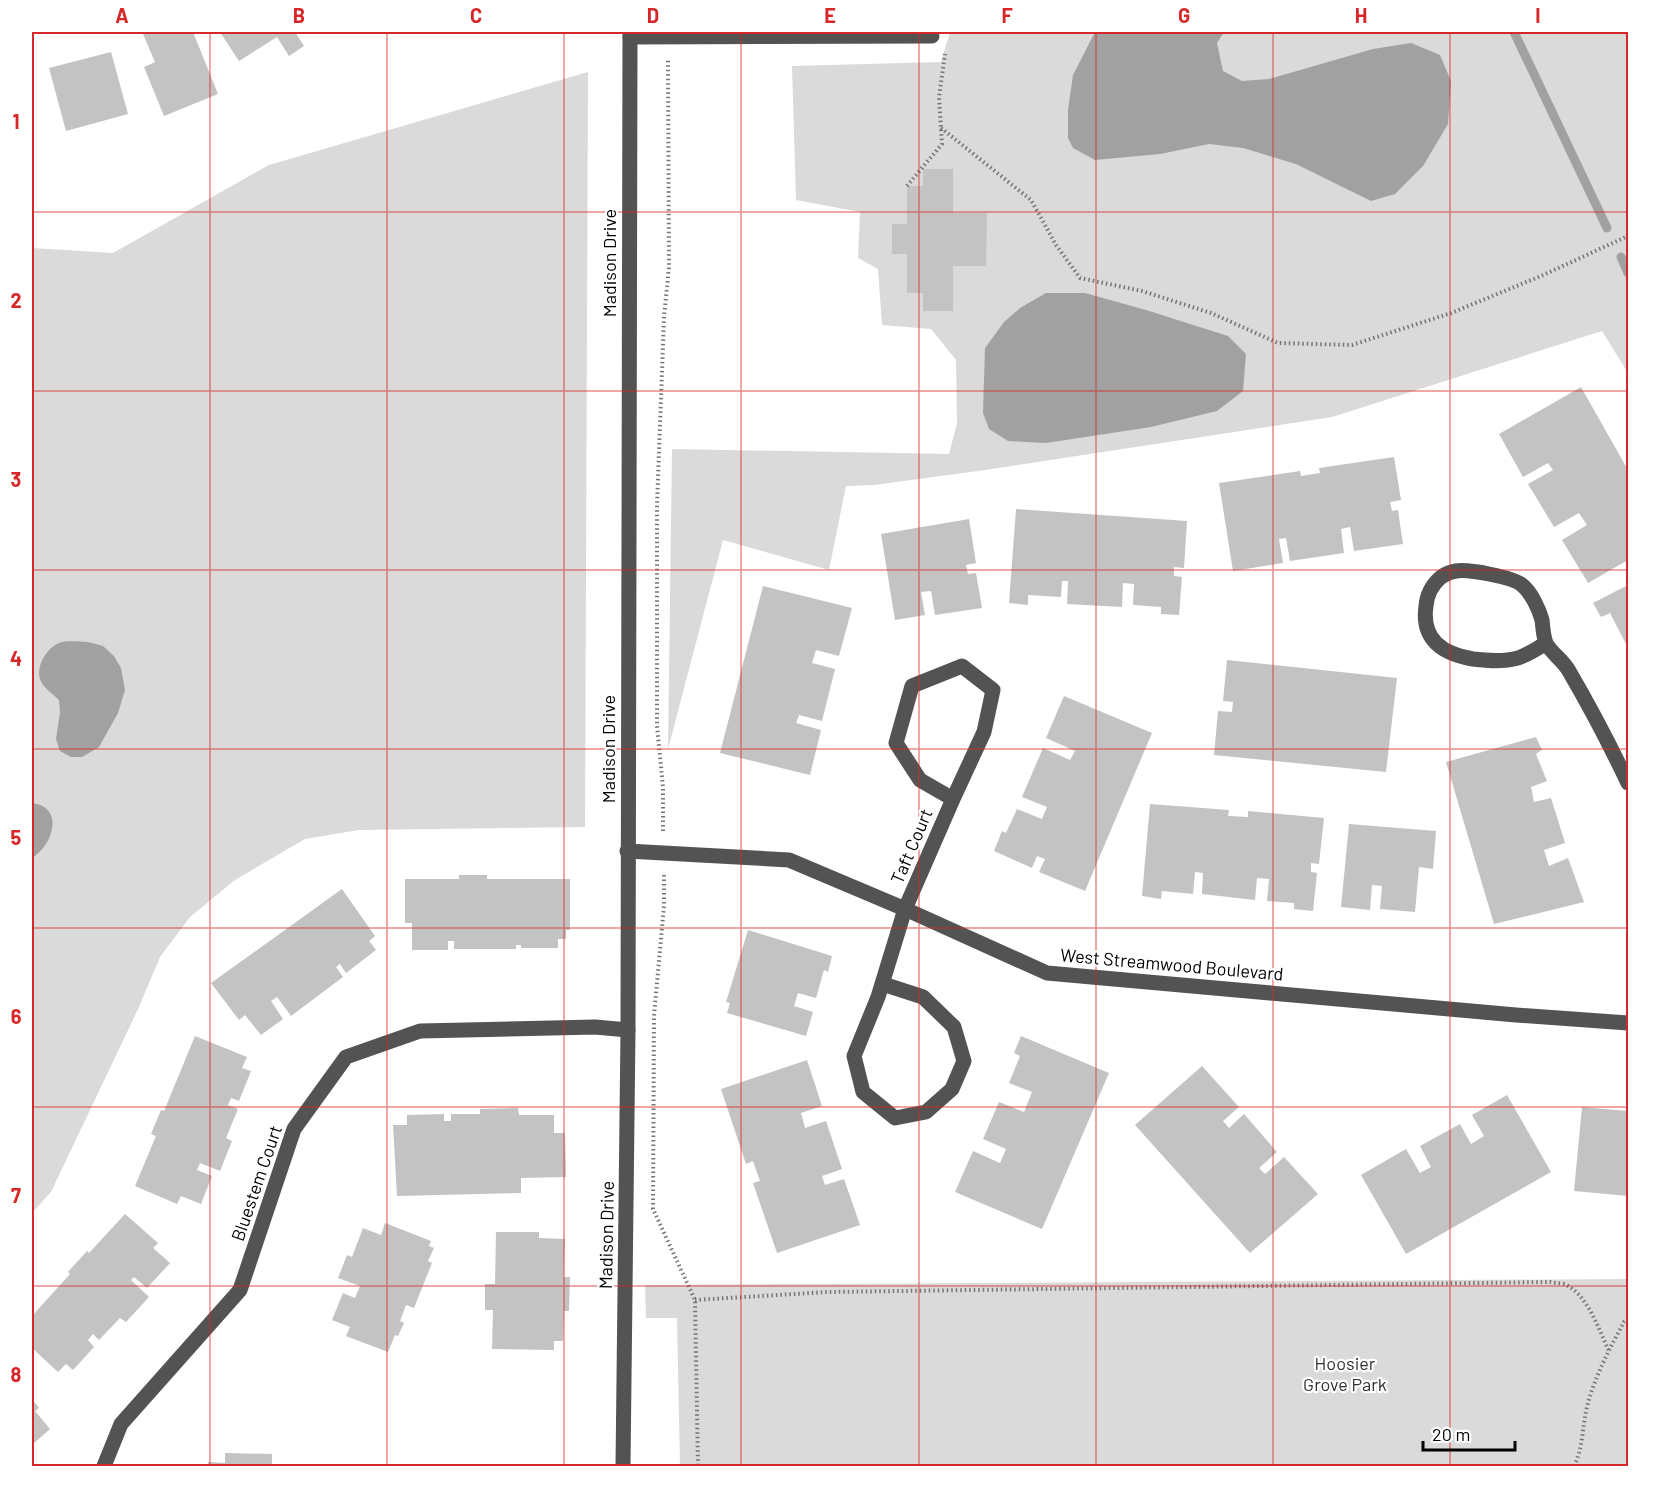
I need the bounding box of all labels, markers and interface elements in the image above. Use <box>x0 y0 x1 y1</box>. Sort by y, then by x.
text: A <box>115 3 129 27</box>
text: B <box>293 3 305 27</box>
text: C <box>470 3 482 27</box>
text: D <box>647 3 659 27</box>
text: E <box>824 3 836 27</box>
text: F <box>1001 3 1013 27</box>
text: G <box>1178 3 1190 27</box>
text: H <box>1355 3 1367 27</box>
text: I <box>1535 3 1541 27</box>
text: 1 <box>12 109 20 133</box>
street label: Madison Drive <box>598 209 620 317</box>
text: 2 <box>10 288 22 312</box>
text: 3 <box>11 467 21 491</box>
text: 4 <box>10 646 22 670</box>
street label: Madison Drive <box>597 695 619 803</box>
street label: Taft Court <box>885 805 937 887</box>
text: 5 <box>11 825 22 849</box>
street label: West Streamwood Boulevard <box>1060 943 1284 985</box>
text: 6 <box>11 1004 22 1028</box>
street label: Bluestem Court <box>226 1122 286 1244</box>
street label: Madison Drive <box>594 1181 618 1289</box>
text: 7 <box>11 1183 21 1207</box>
park label: Hoosier Grove Park <box>1303 1352 1387 1395</box>
text: 8 <box>11 1362 22 1386</box>
scale bar <box>1423 1414 1514 1452</box>
text: 20 m <box>1432 1423 1470 1445</box>

